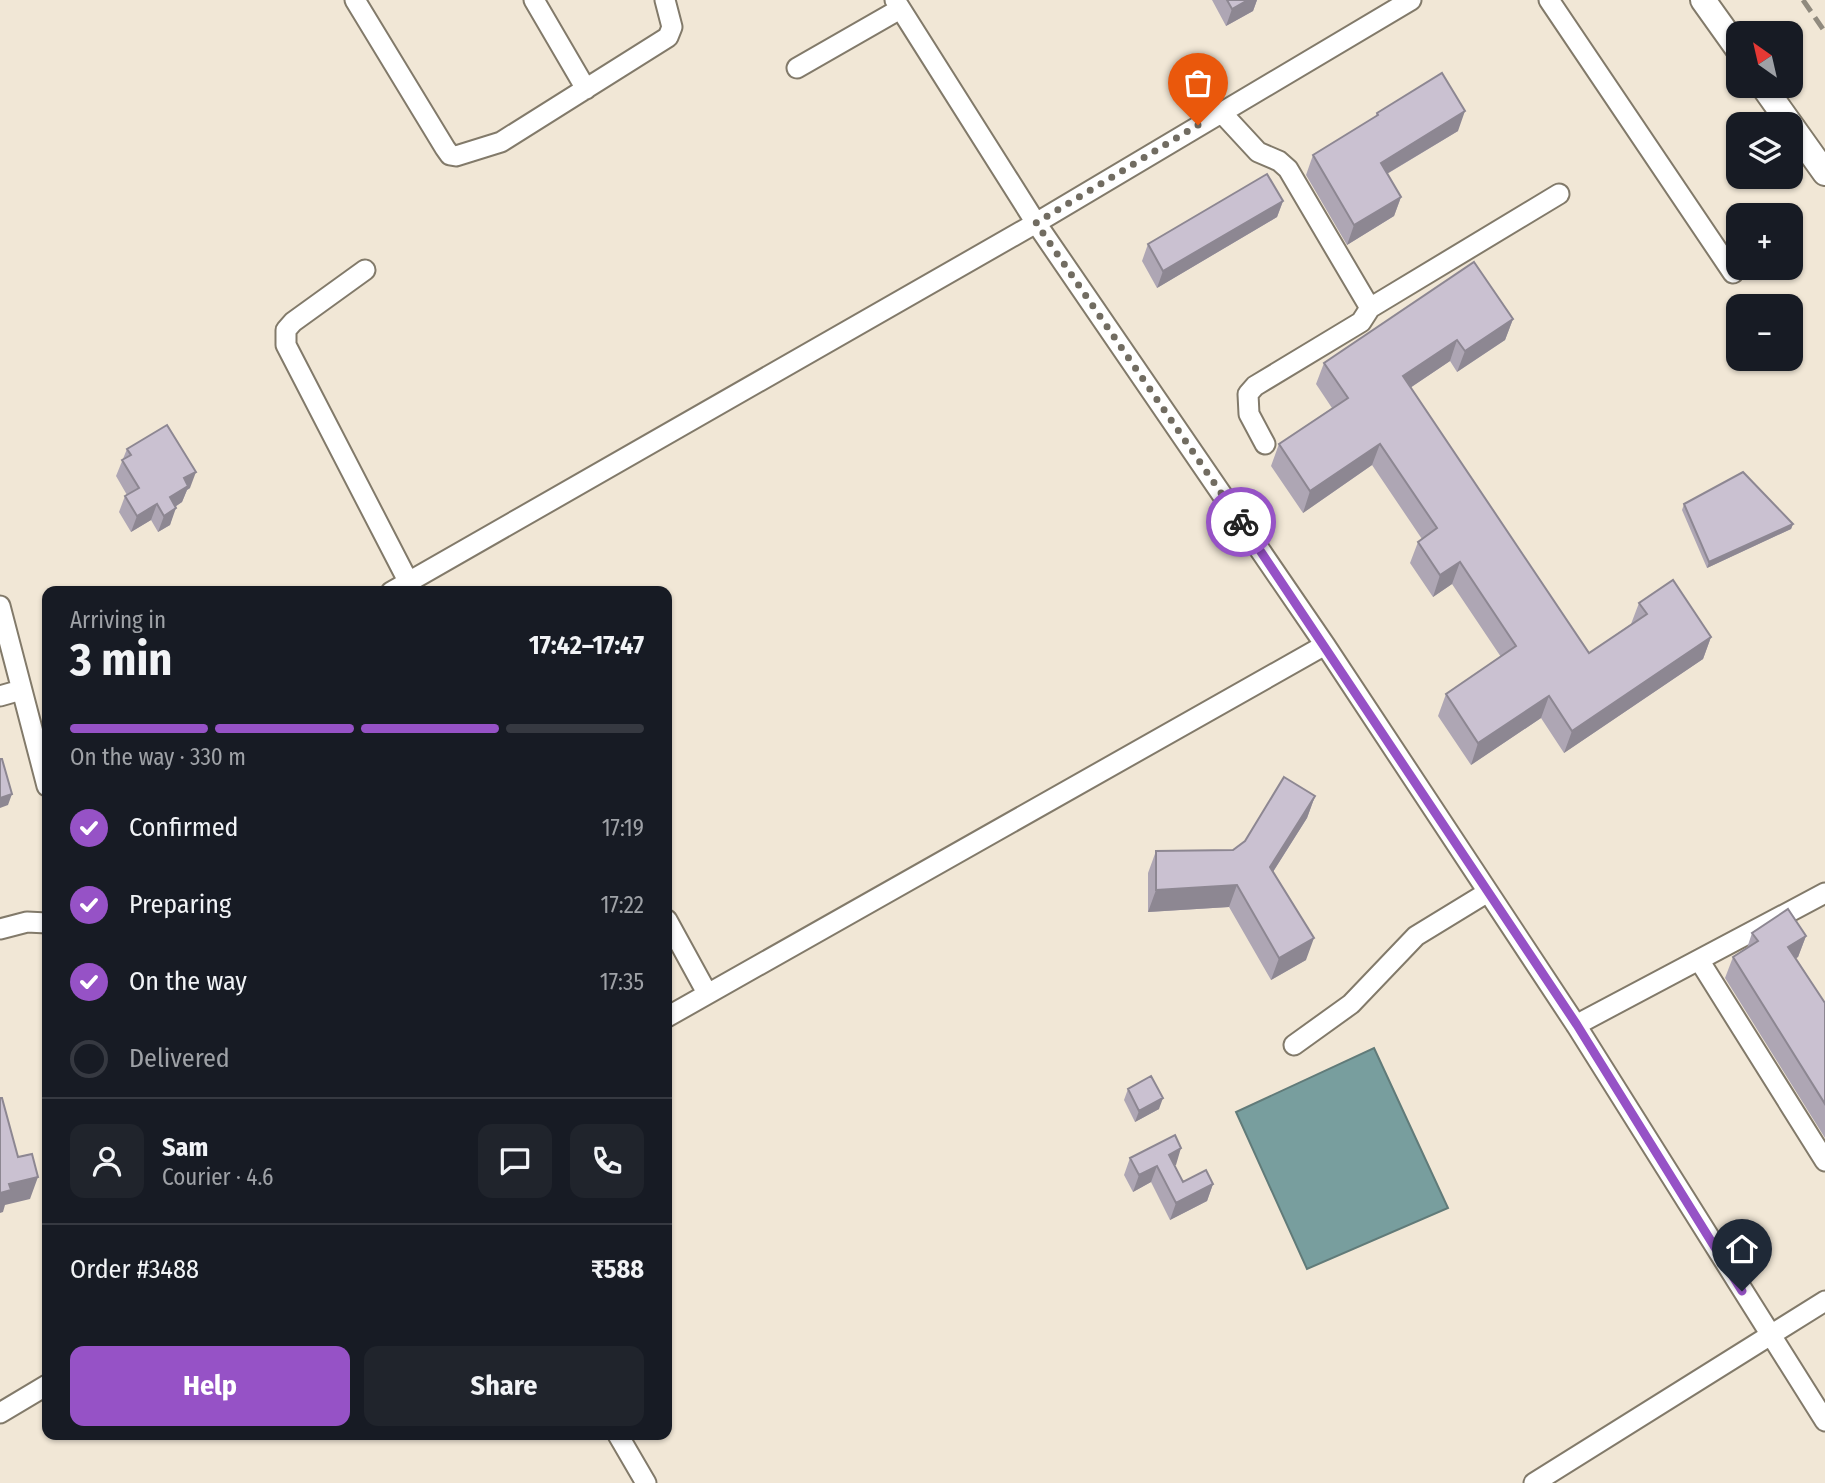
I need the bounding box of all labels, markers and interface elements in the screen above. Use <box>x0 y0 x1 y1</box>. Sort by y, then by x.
north arrow <box>1726 21 1802 98</box>
map controls <box>1726 21 1803 371</box>
pin <box>1168 53 1228 125</box>
icon: bag <box>1179 64 1217 102</box>
button: layers <box>1726 112 1803 189</box>
button: + <box>1726 203 1803 280</box>
button: − <box>1726 294 1803 371</box>
courier <box>1206 487 1276 557</box>
icon: bike <box>1222 503 1260 541</box>
text: Arriving in <box>70 606 166 634</box>
text: 17:42–17:47 <box>529 630 644 661</box>
text: 3 min <box>70 632 172 687</box>
text: On the way · 330 m <box>70 743 246 771</box>
icon: check <box>70 809 108 847</box>
text: Confirmed <box>129 812 239 843</box>
text: 17:19 <box>602 814 644 842</box>
icon: check <box>70 886 108 924</box>
text: Preparing <box>129 889 231 920</box>
text: 17:22 <box>601 891 644 919</box>
icon: check <box>70 963 108 1001</box>
text: On the way <box>129 966 247 997</box>
text: 17:35 <box>600 968 644 996</box>
text: Delivered <box>129 1043 230 1074</box>
button: person <box>70 1124 144 1198</box>
button: chat <box>478 1124 552 1198</box>
button: phone <box>570 1124 644 1198</box>
text: Sam <box>162 1132 208 1163</box>
text: Courier · 4.6 <box>162 1163 273 1191</box>
pin <box>1712 1219 1772 1291</box>
icon: home <box>1723 1230 1761 1268</box>
text: Order #3488 <box>70 1254 199 1285</box>
text: ₹588 <box>591 1254 644 1285</box>
button: Help <box>70 1346 350 1426</box>
button: Share <box>364 1346 644 1426</box>

